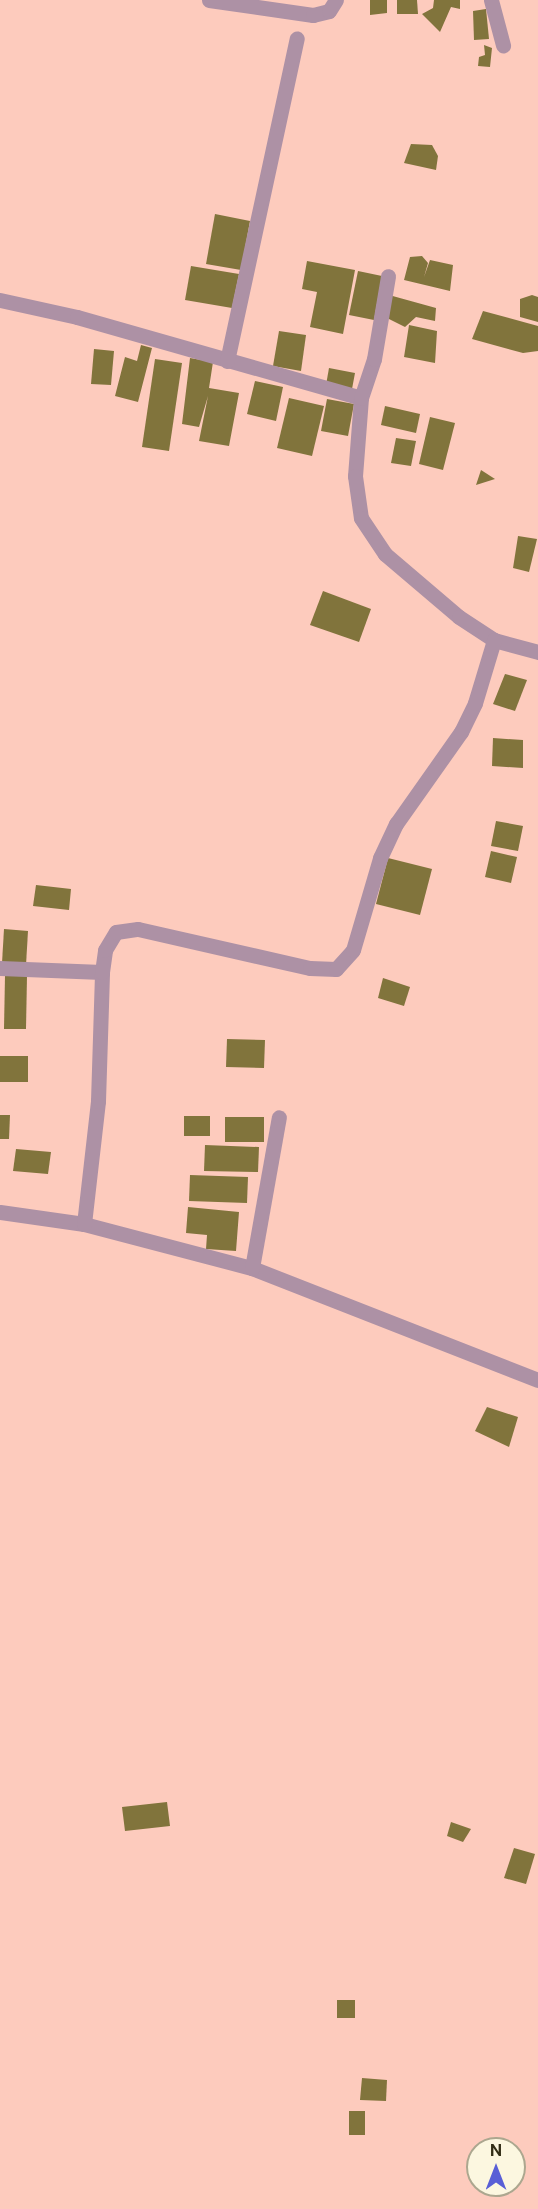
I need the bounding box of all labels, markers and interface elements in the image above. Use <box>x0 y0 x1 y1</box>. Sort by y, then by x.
north arrow <box>466 2137 526 2197</box>
text: N <box>490 2141 502 2160</box>

